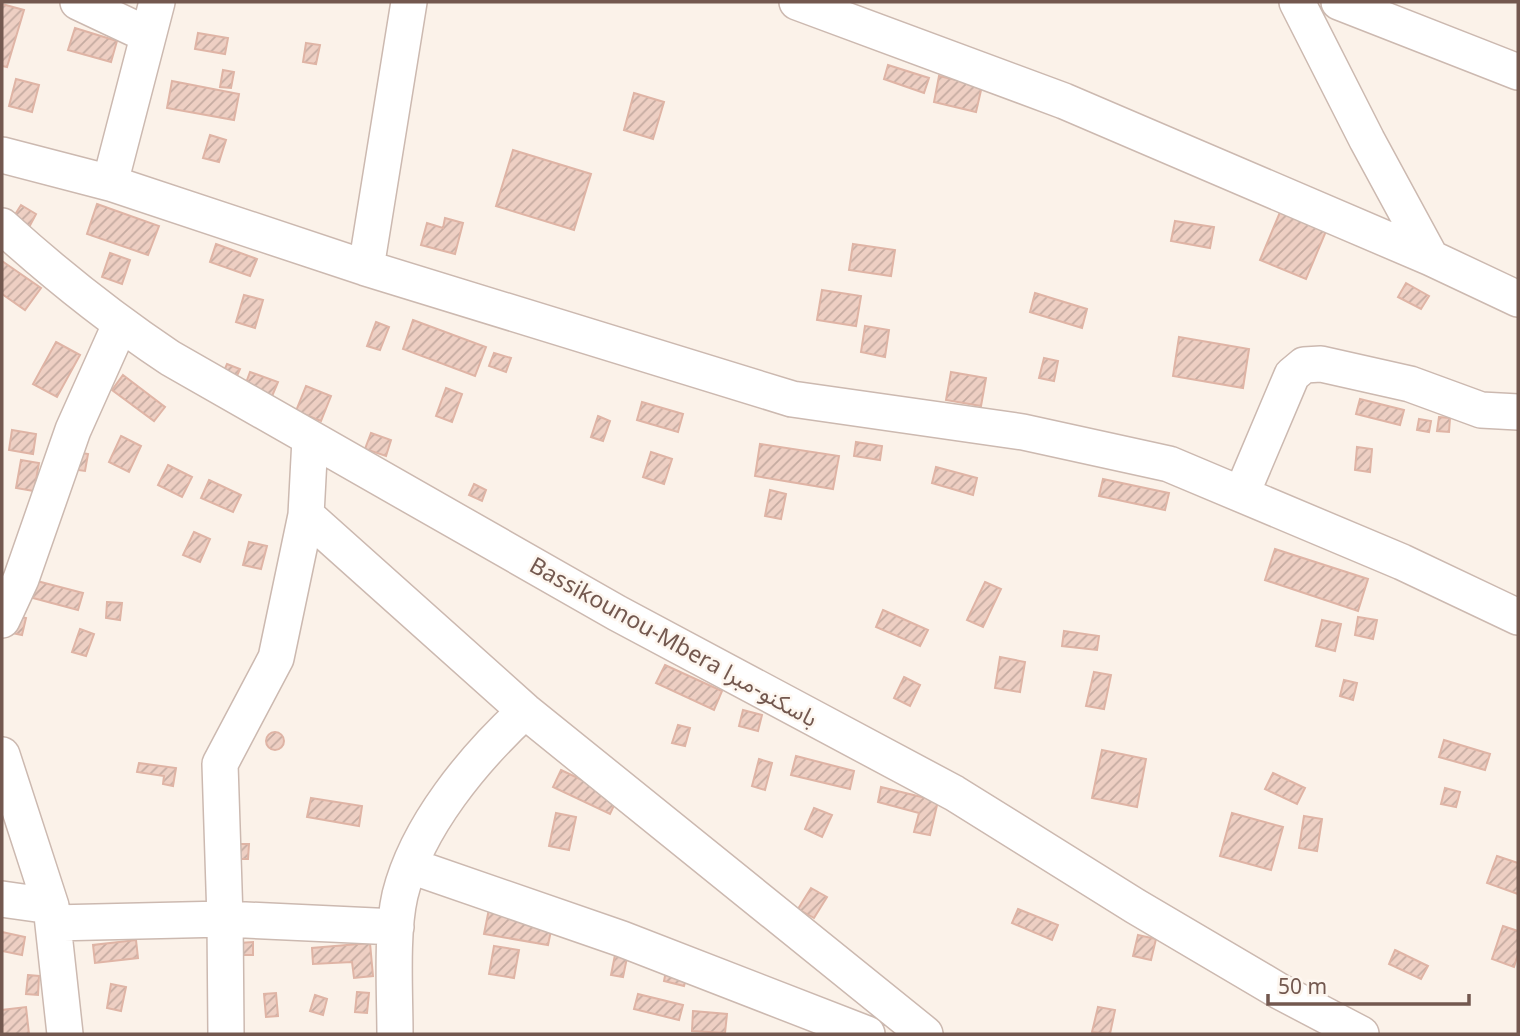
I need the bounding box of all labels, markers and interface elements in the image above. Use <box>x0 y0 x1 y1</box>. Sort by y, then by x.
street label: Bassikounou-Mbera باسكنو-مبرا <box>524 548 824 734</box>
scale bar <box>1268 962 1469 1006</box>
text: 50 m <box>1278 972 1327 1000</box>

